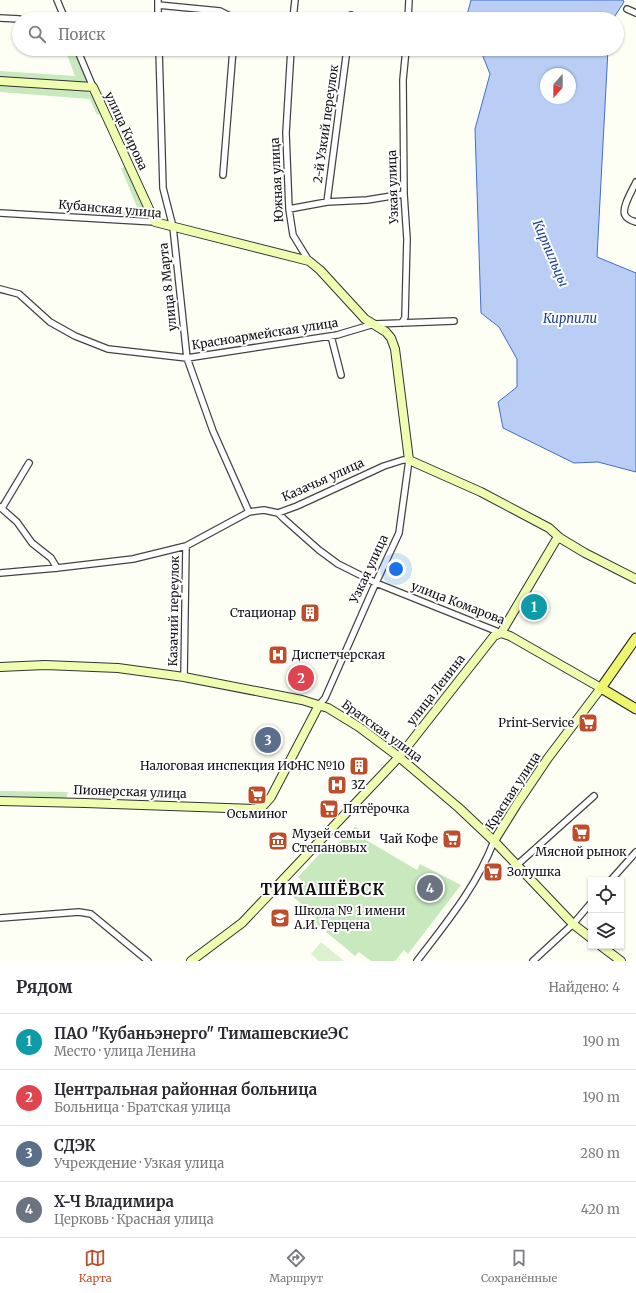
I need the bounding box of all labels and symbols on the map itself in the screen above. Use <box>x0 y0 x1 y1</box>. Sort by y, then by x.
street label: 2-й Узкий переулок <box>310 63 341 184</box>
north arrow <box>540 68 576 104</box>
street label: улица Кирова <box>102 89 151 173</box>
street label: Южная улица <box>267 136 286 223</box>
street label: Узкая улица <box>384 149 401 225</box>
street label: Кубанская улица <box>58 197 163 221</box>
water label: Кирпильцы <box>529 217 572 289</box>
street label: улица 8 Марта <box>155 242 180 332</box>
water label: Кирпили <box>543 310 597 327</box>
street label: Красноармейская улица <box>191 314 340 352</box>
street label: Казачья улица <box>279 455 367 504</box>
street label: Узкая улица <box>346 532 391 606</box>
street label: Казачий переулок <box>165 555 182 666</box>
your location <box>386 559 406 579</box>
street label: улица Комарова <box>409 578 508 627</box>
pin: 1 <box>521 592 547 622</box>
building icon: Стационар <box>299 602 321 624</box>
place label: Стационар <box>230 605 296 620</box>
hospital icon: Диспетчерская <box>267 644 289 666</box>
place label: Диспетчерская <box>292 647 385 662</box>
street label: улица Ленина <box>403 651 468 728</box>
pin: 2 <box>288 663 314 693</box>
street label: Братская улица <box>339 696 426 765</box>
supermarket icon: Print-Service <box>577 712 599 734</box>
place label: Print-Service <box>498 715 574 730</box>
pin: 3 <box>255 725 281 755</box>
street label: Красная улица <box>482 749 544 832</box>
building icon: Налоговая инспекция ИФНС №10 <box>348 755 370 777</box>
place label: Налоговая инспекция ИФНС №10 <box>140 758 345 773</box>
hospital icon: 3Z <box>326 774 348 796</box>
place label: 3Z <box>351 777 366 792</box>
street label: Пионерская улица <box>73 782 188 801</box>
supermarket icon: Осьминог <box>246 784 268 806</box>
supermarket icon: Пятёрочка <box>318 798 340 820</box>
place label: Пятёрочка <box>343 801 410 816</box>
place label: Осьминог <box>227 806 287 821</box>
supermarket icon: Мясной рынок <box>570 822 592 844</box>
place label: Музей семьи Степановых <box>292 826 371 855</box>
supermarket icon: Чай Кофе <box>441 828 463 850</box>
museum icon: Музей семьи Степановых <box>267 830 289 852</box>
place label: Чай Кофе <box>380 831 438 846</box>
place label: Мясной рынок <box>535 844 627 859</box>
supermarket icon: Золушка <box>482 861 504 883</box>
place label: Золушка <box>507 864 561 879</box>
pin: 4 <box>417 873 443 903</box>
district label: ТИМАШЁВСК <box>261 879 385 899</box>
place label: Школа № 1 имени А.И. Герцена <box>293 903 405 932</box>
school or university icon: Школа № 1 имени А.И. Герцена <box>269 907 291 929</box>

